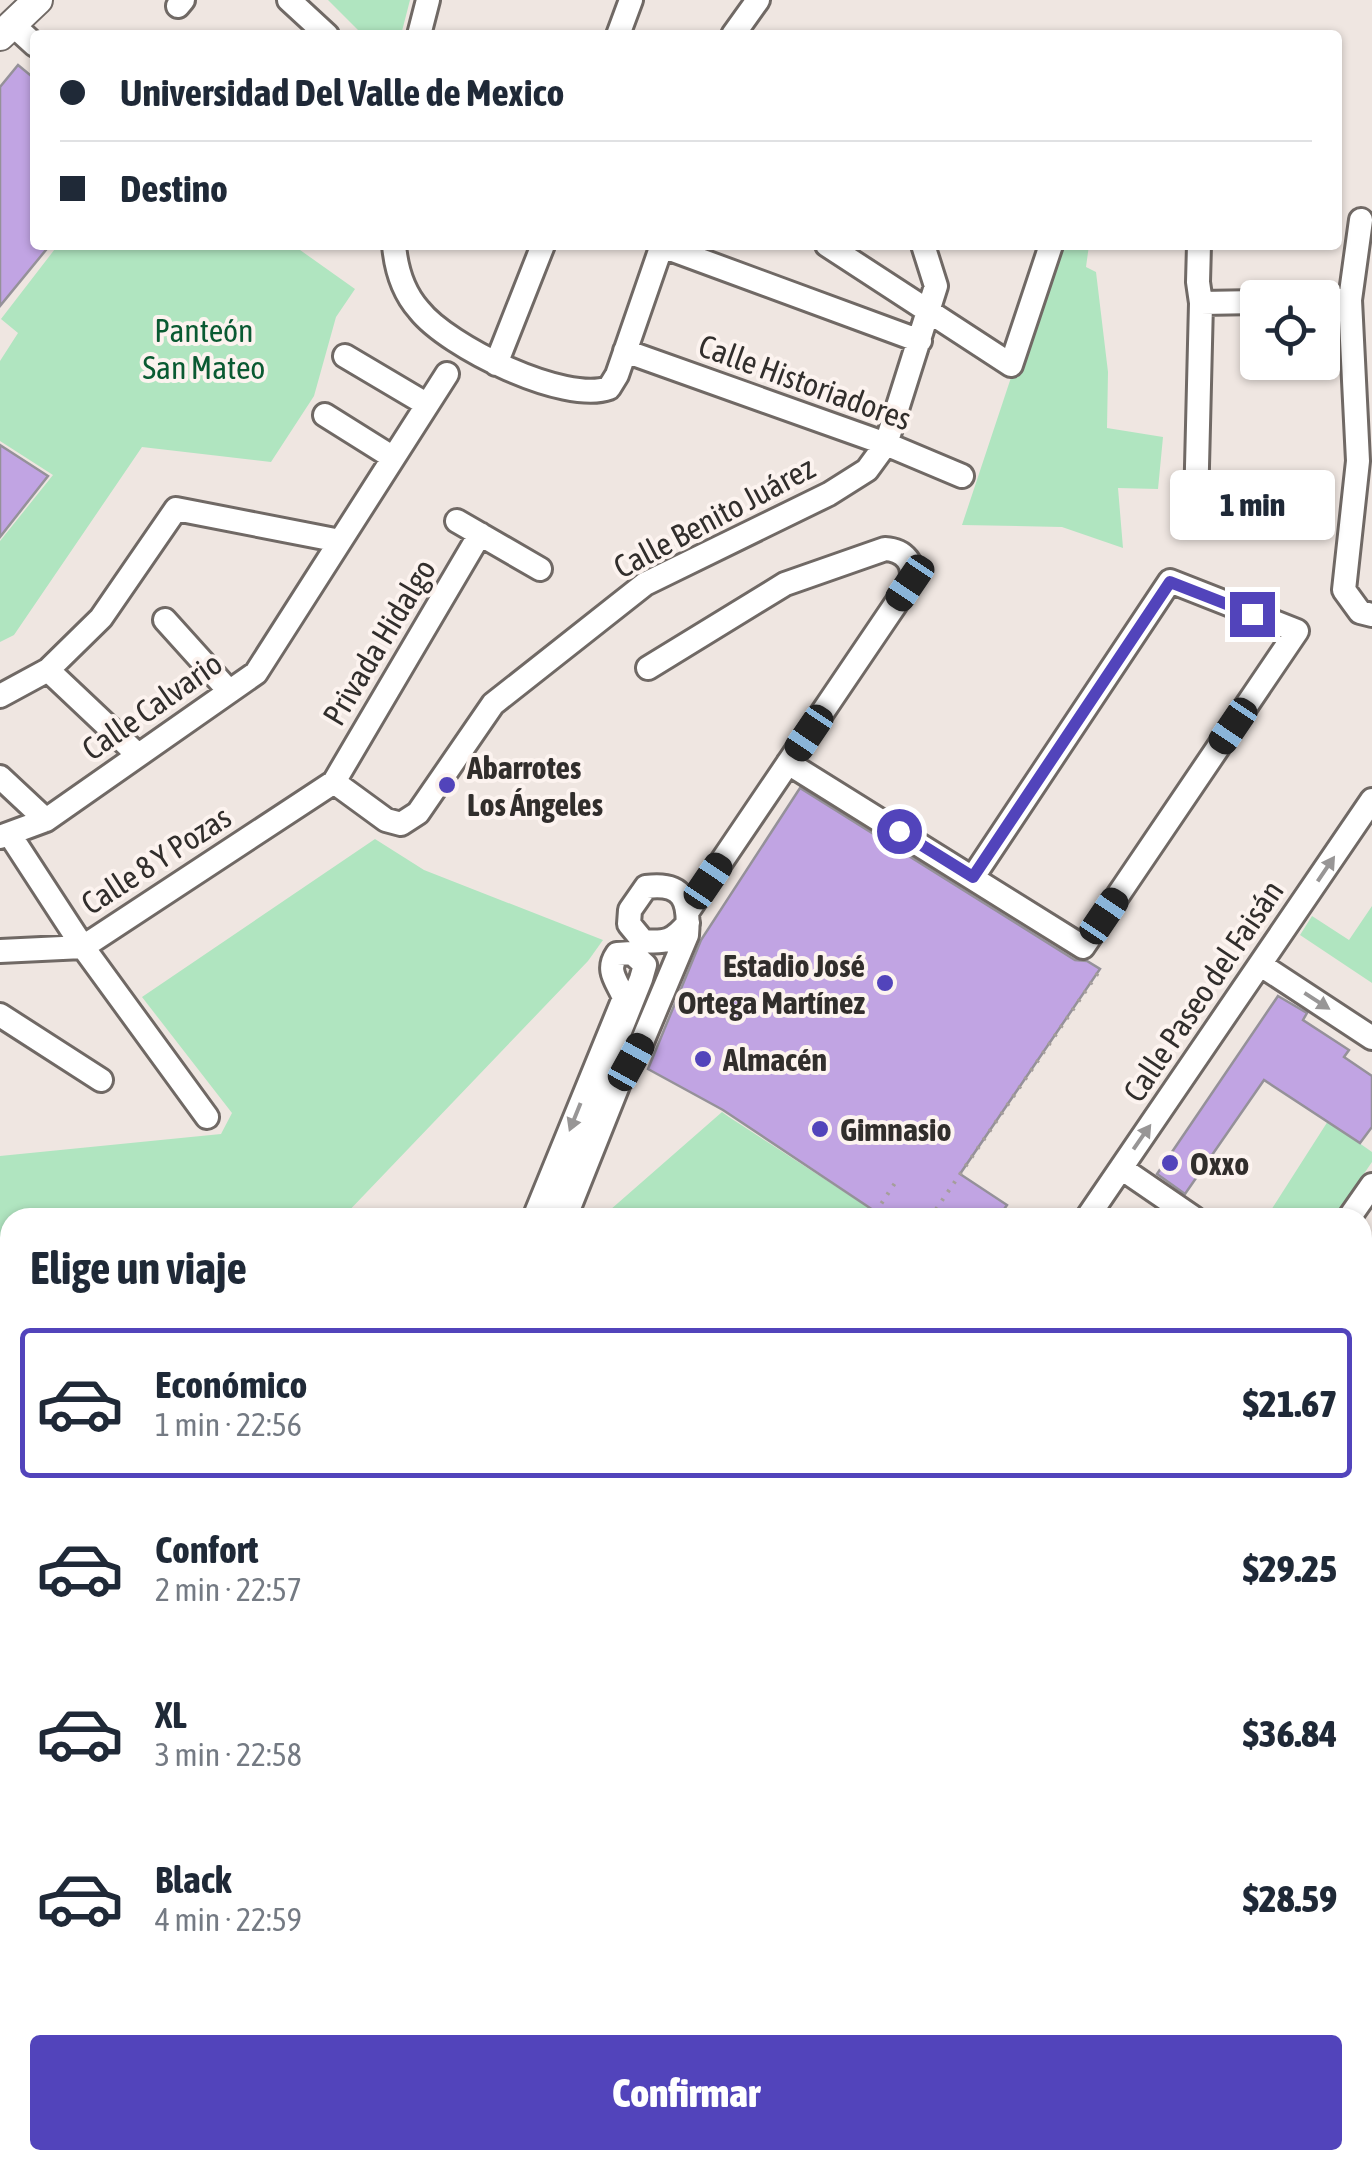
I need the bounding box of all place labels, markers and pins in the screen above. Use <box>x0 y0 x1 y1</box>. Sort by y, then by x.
place label: Abarrotes Los Ángeles <box>466 749 603 823</box>
marker: Abarrotes Los Ángeles <box>436 774 458 796</box>
place label: Estadio José Ortega Martínez <box>678 947 865 1021</box>
marker: Estadio José Ortega Martínez <box>874 972 896 994</box>
place label: Almacén <box>722 1041 827 1078</box>
marker: Almacén <box>692 1048 714 1070</box>
place label: Gimnasio <box>840 1111 951 1148</box>
marker: Gimnasio <box>809 1118 831 1140</box>
place label: Oxxo <box>1190 1145 1249 1182</box>
marker: Oxxo <box>1159 1152 1181 1174</box>

